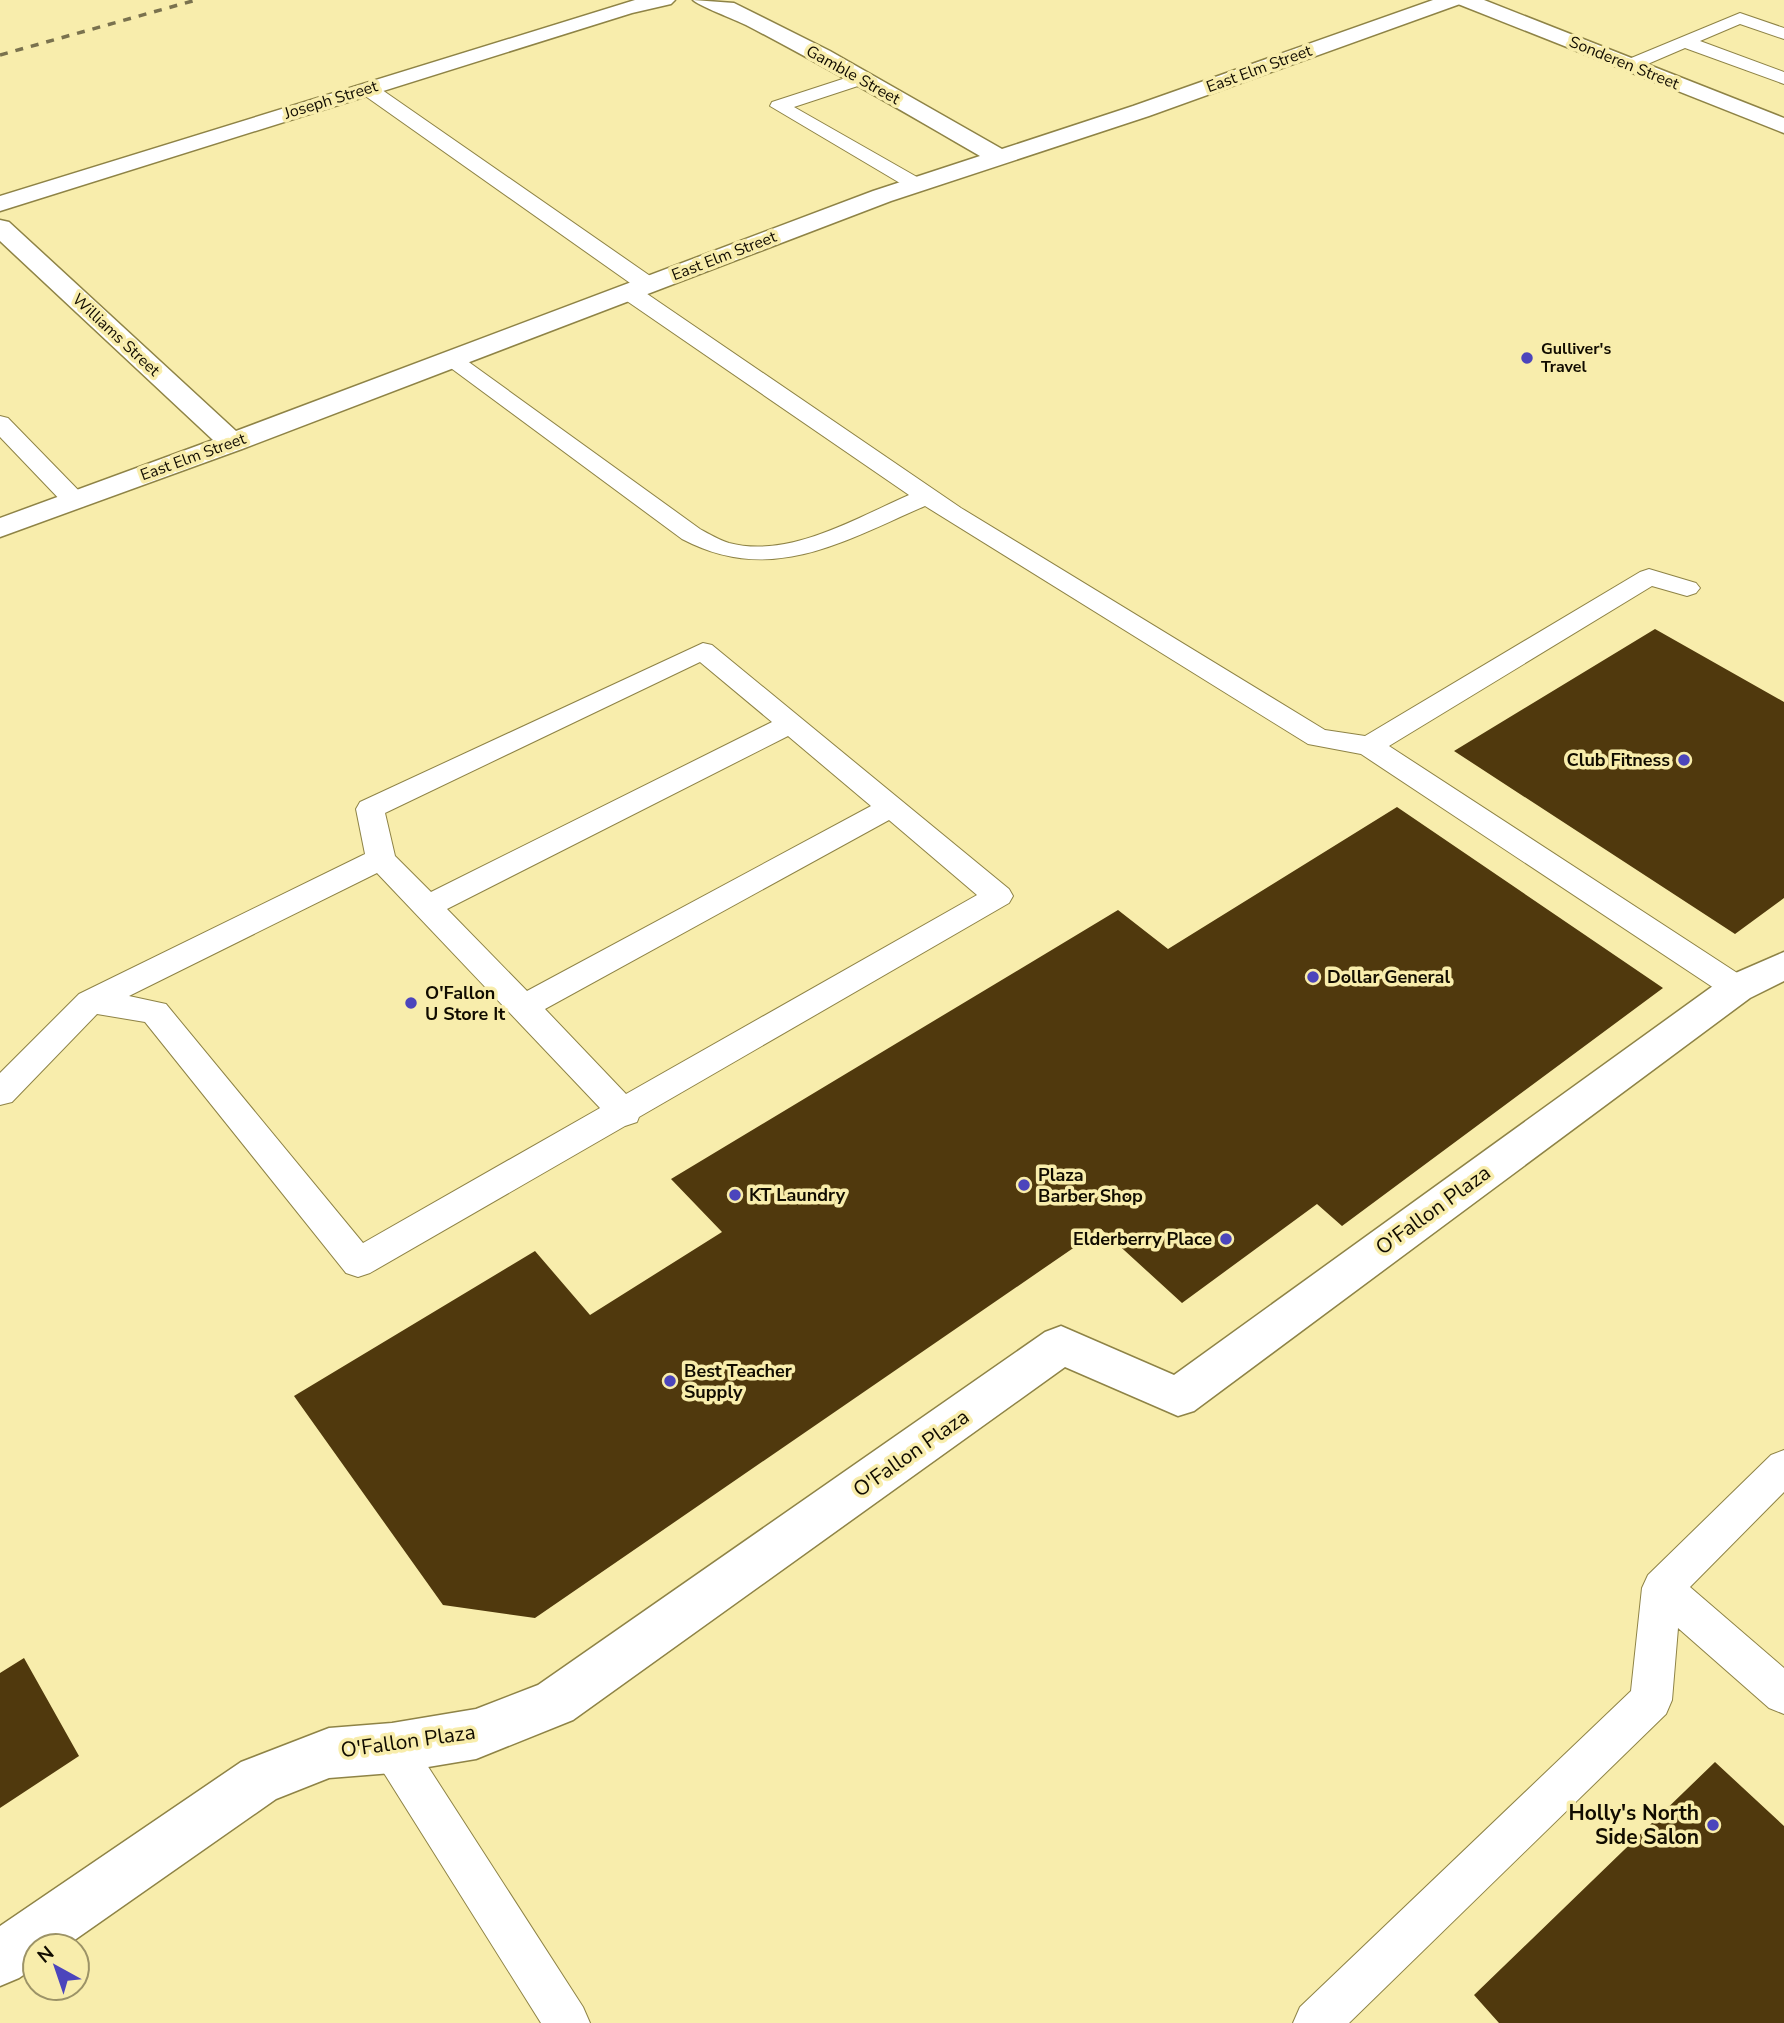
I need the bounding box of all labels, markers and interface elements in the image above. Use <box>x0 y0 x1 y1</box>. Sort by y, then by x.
street label: Sonderen Street <box>1566 31 1683 95</box>
street label: Gamble Street <box>802 40 904 110</box>
street label: East Elm Street <box>1203 40 1315 98</box>
street label: Joseph Street <box>281 75 381 125</box>
street label: East Elm Street <box>668 226 780 286</box>
street label: Williams Street <box>67 289 165 382</box>
place label: Gulliver's Travel <box>1541 338 1611 378</box>
marker: Gulliver's Travel <box>1519 350 1535 366</box>
street label: East Elm Street <box>137 428 249 486</box>
place label: Club Fitness <box>1566 748 1670 772</box>
marker: Club Fitness <box>1676 752 1692 768</box>
place label: Dollar General <box>1327 965 1450 989</box>
marker: Dollar General <box>1305 969 1321 985</box>
place label: O'Fallon U Store It <box>425 981 505 1026</box>
marker: O'Fallon U Store It <box>403 995 419 1011</box>
street label: O'Fallon Plaza <box>1370 1159 1496 1261</box>
place label: Plaza Barber Shop <box>1038 1163 1143 1208</box>
marker: Plaza Barber Shop <box>1016 1177 1032 1193</box>
place label: KT Laundry <box>749 1183 846 1207</box>
marker: KT Laundry <box>727 1187 743 1203</box>
place label: Elderberry Place <box>1073 1227 1212 1251</box>
marker: Elderberry Place <box>1218 1231 1234 1247</box>
place label: Best Teacher Supply <box>684 1359 792 1404</box>
marker: Best Teacher Supply <box>662 1373 678 1389</box>
street label: O'Fallon Plaza <box>847 1403 975 1503</box>
street label: O'Fallon Plaza <box>339 1718 477 1764</box>
place label: Holly's North Side Salon <box>1569 1799 1699 1851</box>
marker: Holly's North Side Salon <box>1705 1817 1721 1833</box>
north arrow <box>21 1932 91 2002</box>
text: N <box>32 1940 60 1969</box>

